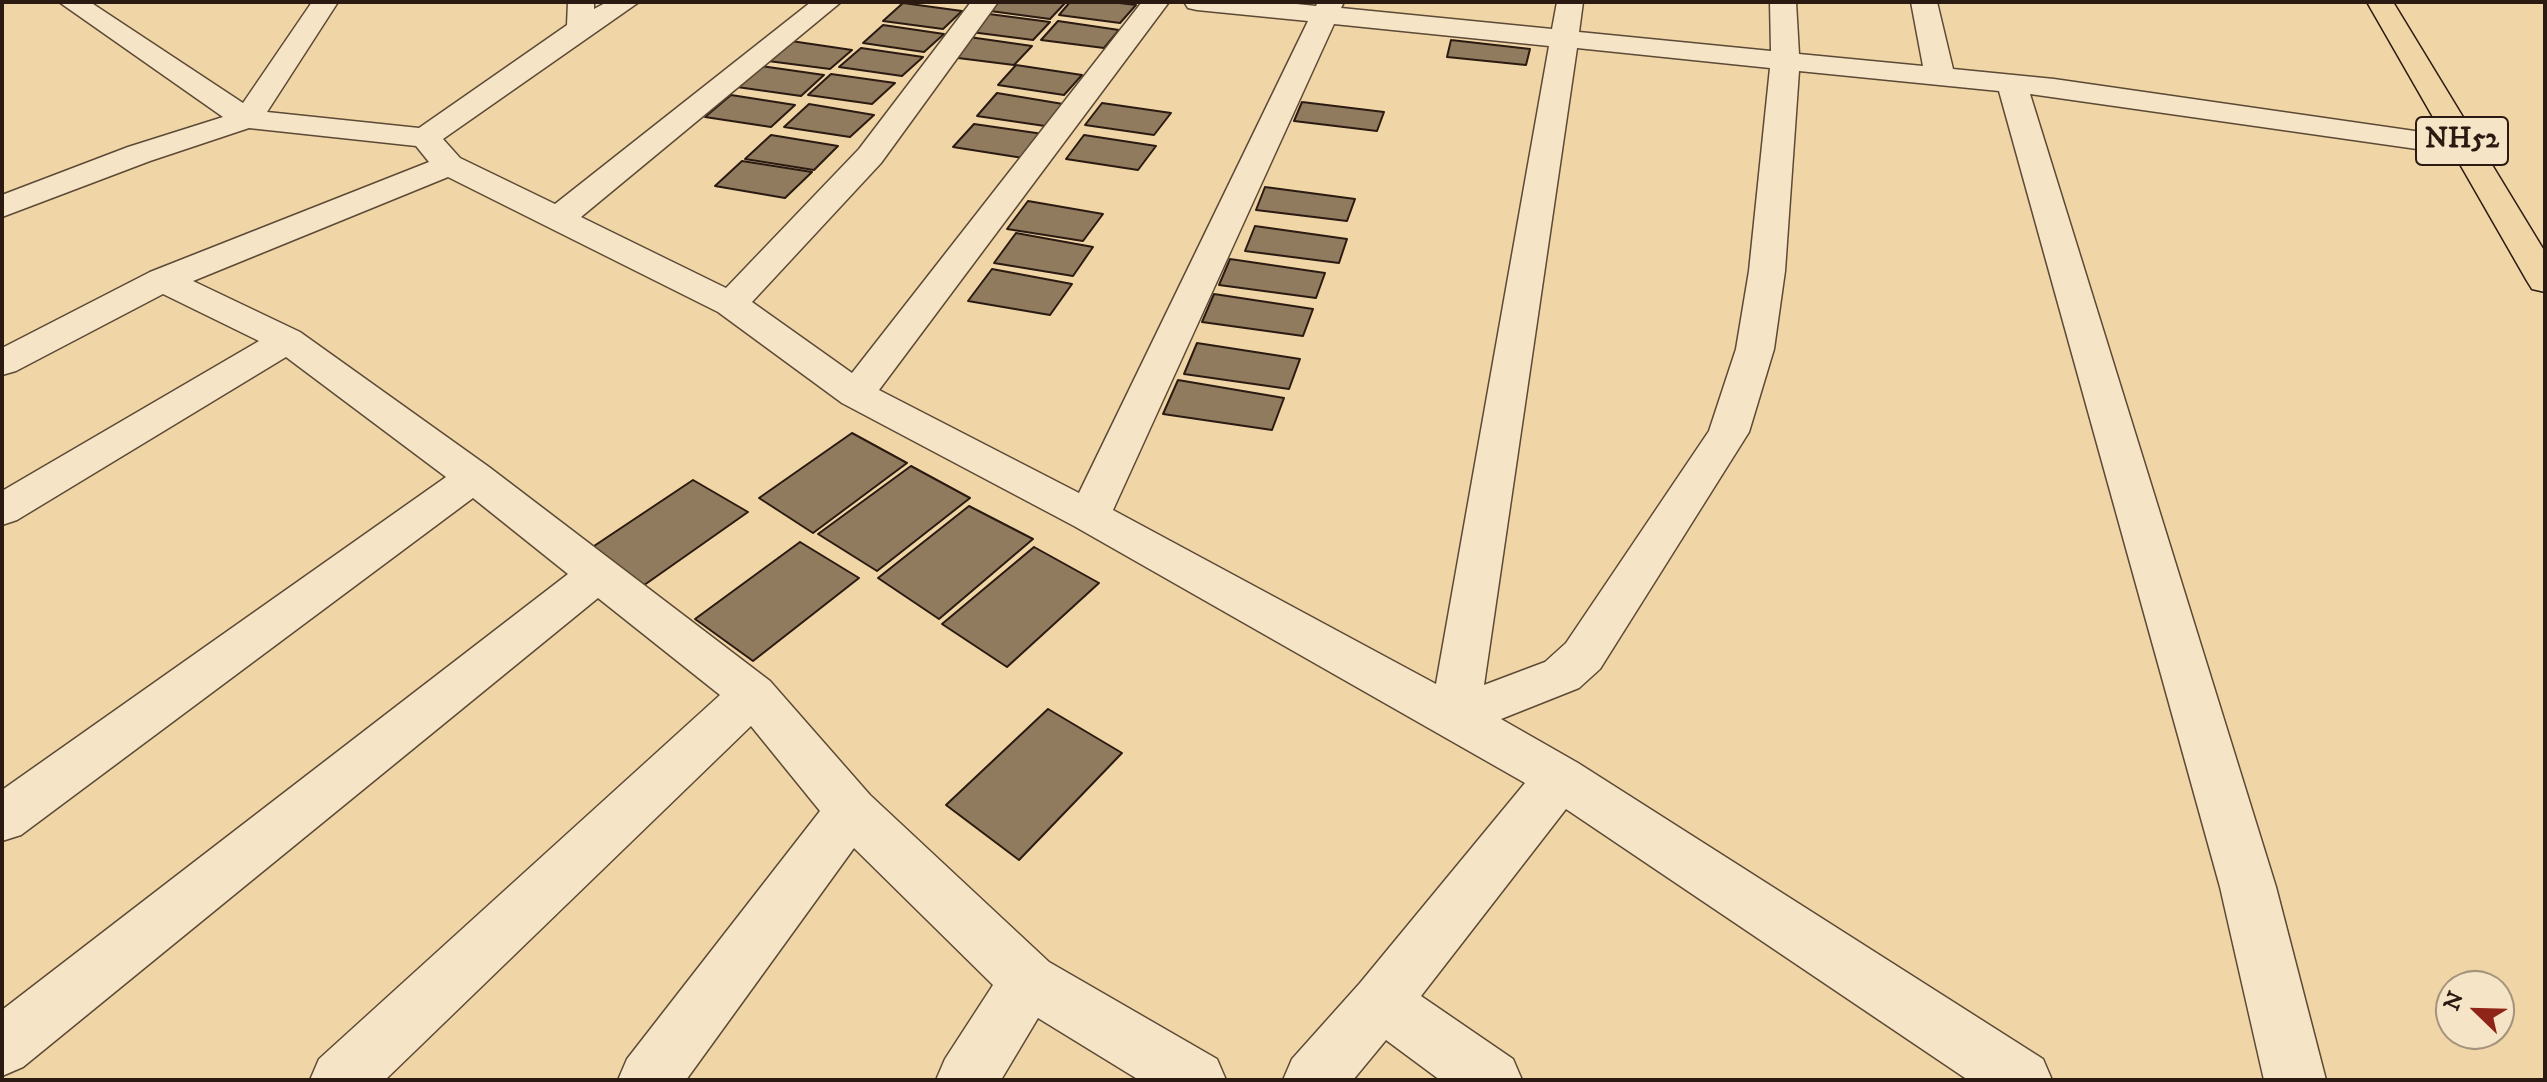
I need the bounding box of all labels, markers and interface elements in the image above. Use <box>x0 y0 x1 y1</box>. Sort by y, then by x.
road number: NH52 <box>2416 117 2508 165</box>
north arrow <box>2435 970 2515 1050</box>
text: N <box>2438 988 2470 1015</box>

